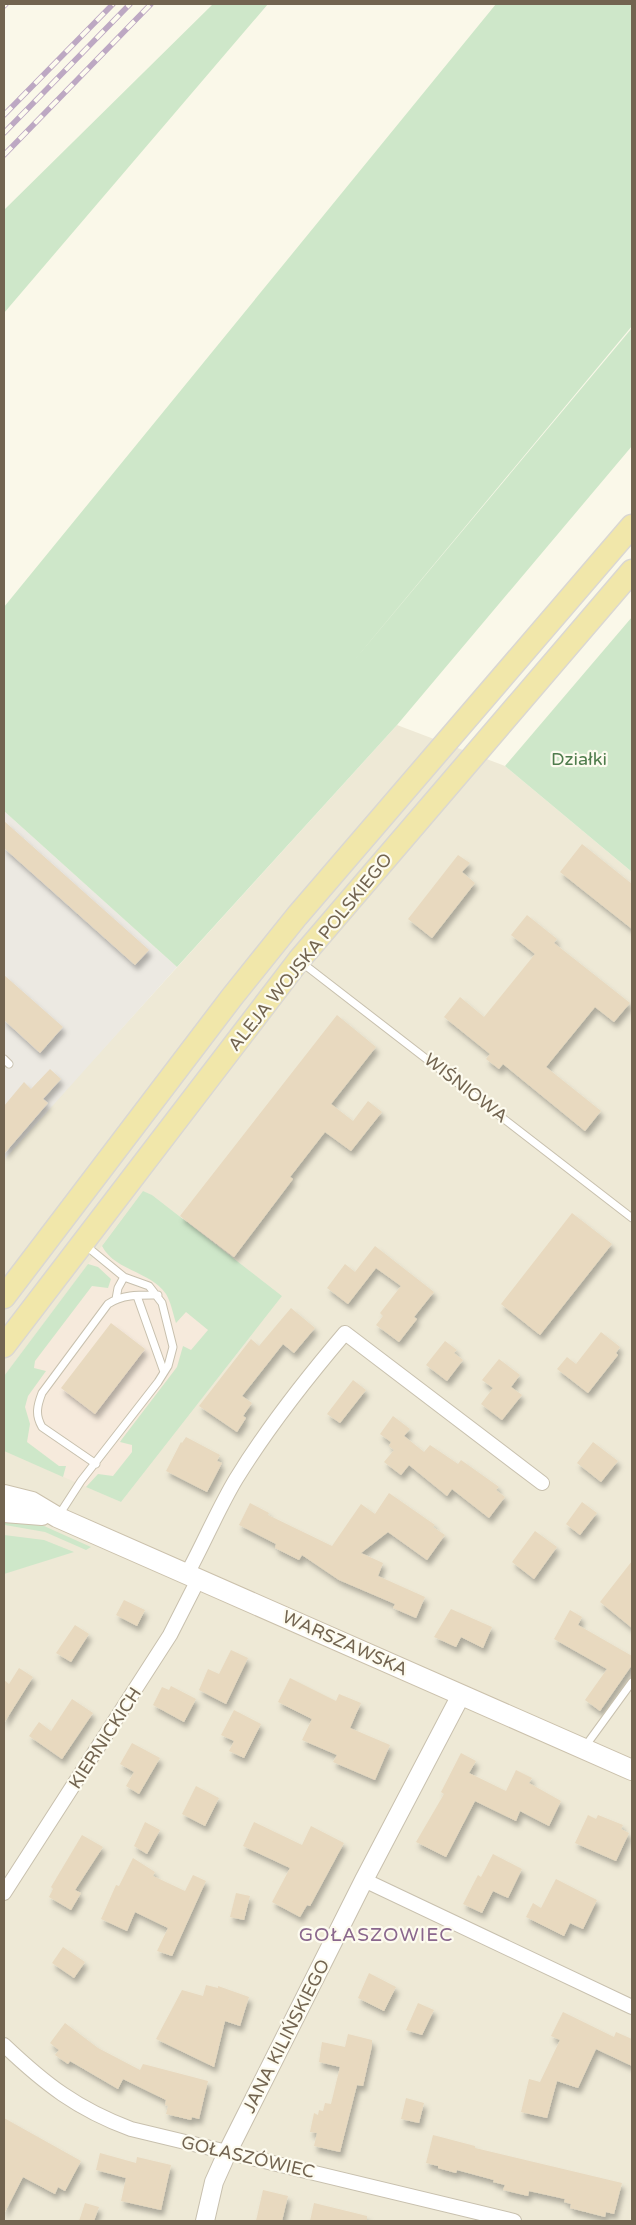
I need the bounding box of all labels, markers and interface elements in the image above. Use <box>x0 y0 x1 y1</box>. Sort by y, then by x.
park label: Działki <box>551 748 607 770</box>
street label: ALEJA WOJSKA POLSKIEGO <box>223 849 397 1055</box>
street label: WIŚNIOWA <box>420 1048 512 1128</box>
street label: WARSZAWSKA <box>279 1606 411 1680</box>
street label: KIERNICKICH <box>64 1683 146 1793</box>
district label: GOŁASZOWIEC <box>299 1924 453 1946</box>
street label: JANA KILIŃSKIEGO <box>238 1956 334 2116</box>
street label: GOŁASZÓWIEC <box>179 2131 317 2183</box>

